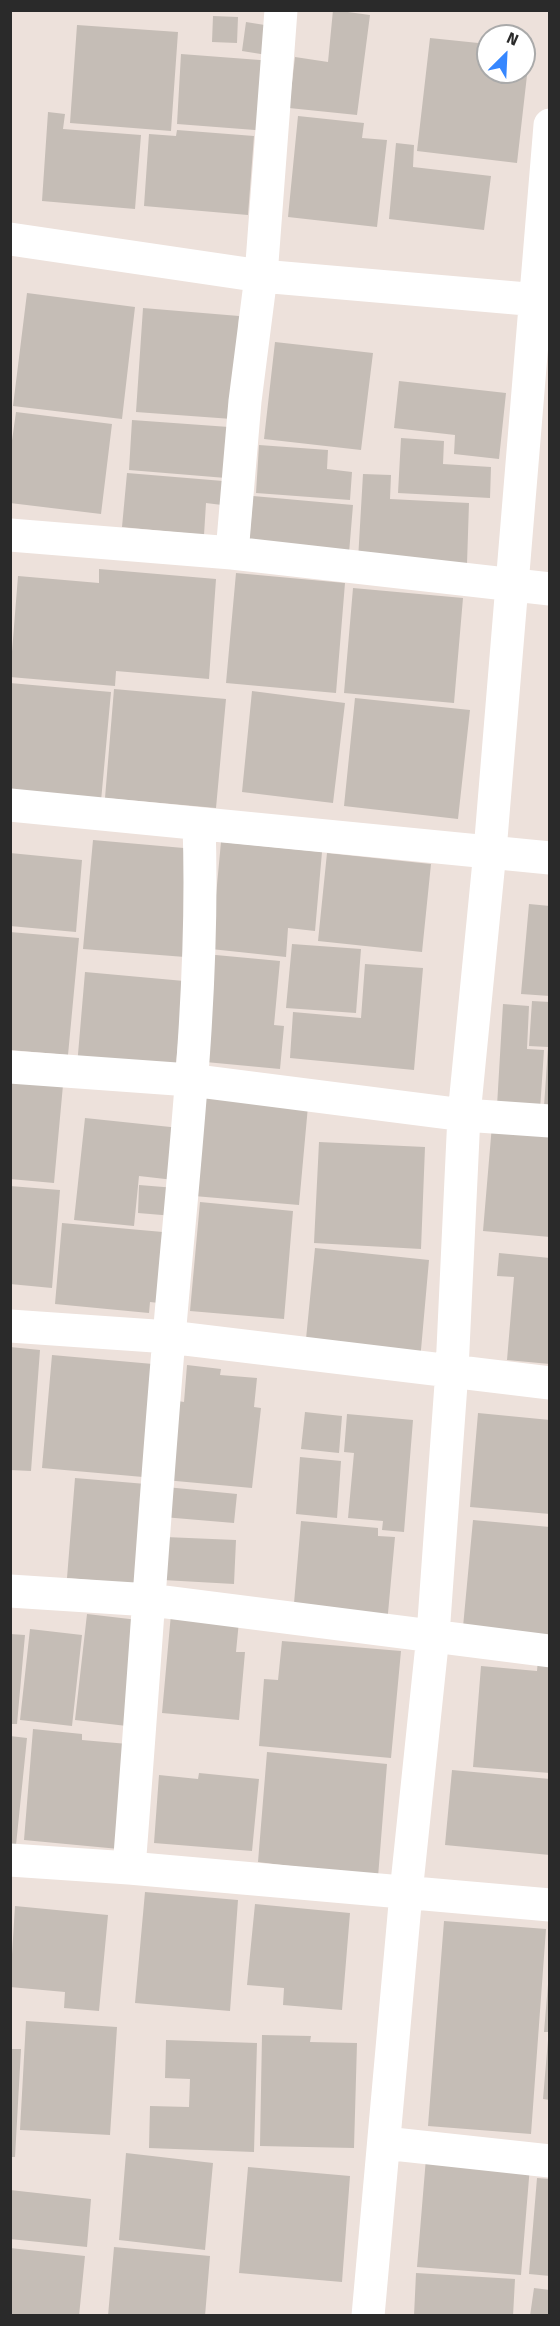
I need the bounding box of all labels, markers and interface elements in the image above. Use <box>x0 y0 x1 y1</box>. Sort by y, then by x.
north arrow <box>476 24 536 84</box>
text: N <box>504 28 521 50</box>

